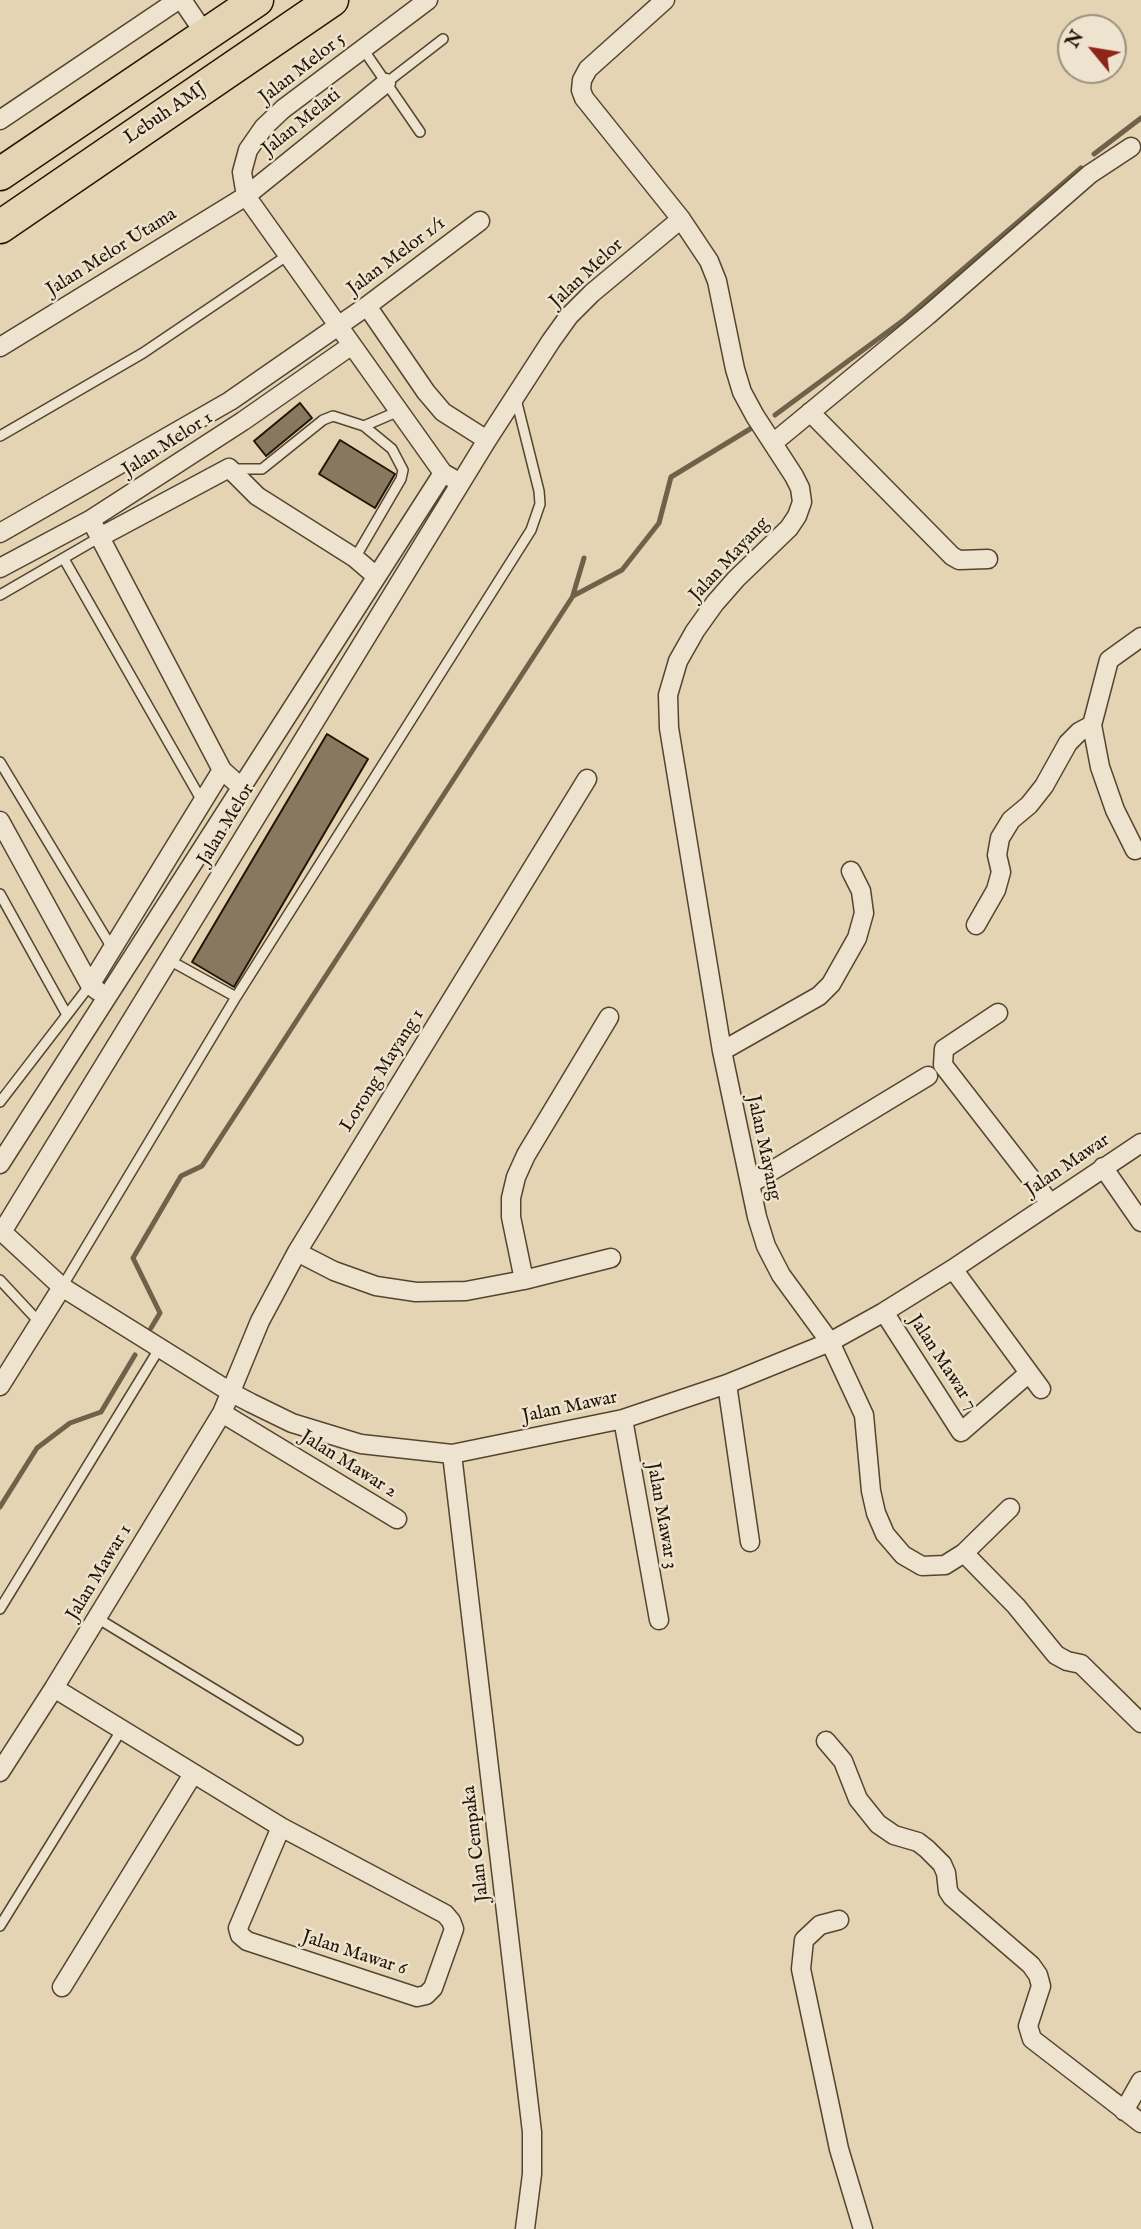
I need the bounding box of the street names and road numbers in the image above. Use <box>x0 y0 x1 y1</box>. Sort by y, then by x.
street label: Jalan Melor 5 <box>255 28 351 110</box>
street label: Lebuh AMJ <box>120 78 212 150</box>
street label: Jalan Melati <box>258 84 346 162</box>
street label: Jalan Melor Utama <box>43 204 181 302</box>
street label: Jalan Melor 1/1 <box>344 213 450 301</box>
street label: Jalan Melor <box>546 234 628 314</box>
street label: Jalan Melor 1 <box>119 407 217 483</box>
street label: Jalan Mayang <box>685 513 775 607</box>
street label: Jalan Melor <box>194 780 260 870</box>
street label: Lorong Mayang 1 <box>336 1005 430 1137</box>
street label: Jalan Mayang <box>741 1093 785 1203</box>
street label: Jalan Mawar <box>1022 1130 1114 1202</box>
street label: Jalan Mawar 7 <box>903 1311 981 1415</box>
street label: Jalan Mawar <box>520 1387 620 1429</box>
street label: Jalan Mawar 2 <box>295 1426 401 1504</box>
street label: Jalan Mawar 3 <box>640 1461 682 1571</box>
street label: Jalan Mawar 1 <box>62 1521 138 1625</box>
street label: Jalan Cempaka <box>459 1785 495 1903</box>
street label: Jalan Mawar 6 <box>299 1926 409 1982</box>

